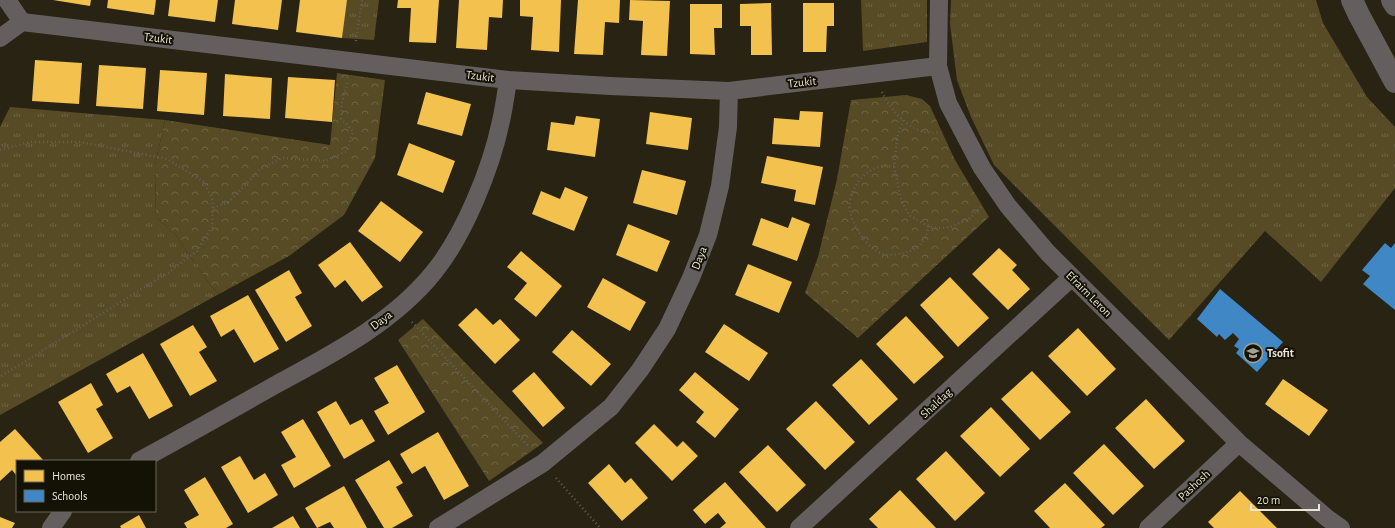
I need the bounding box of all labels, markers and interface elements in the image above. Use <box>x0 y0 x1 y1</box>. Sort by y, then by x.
street label: Tzukit <box>143 30 173 46</box>
street label: Tzukit <box>465 68 495 84</box>
street label: Tzukit <box>787 75 817 89</box>
street label: Daya <box>689 244 710 272</box>
street label: Efraim Leron <box>1064 269 1114 319</box>
street label: Daya <box>368 308 395 333</box>
school or university icon: Tsofit <box>1242 342 1264 364</box>
place label: Tsofit <box>1267 347 1294 359</box>
street label: Shaldag <box>918 386 954 420</box>
legend <box>16 460 156 512</box>
street label: Pashosh <box>1176 467 1212 503</box>
text: Homes <box>52 470 85 482</box>
scale bar <box>1251 486 1319 512</box>
text: Schools <box>52 490 87 502</box>
text: 20 m <box>1257 494 1280 506</box>

